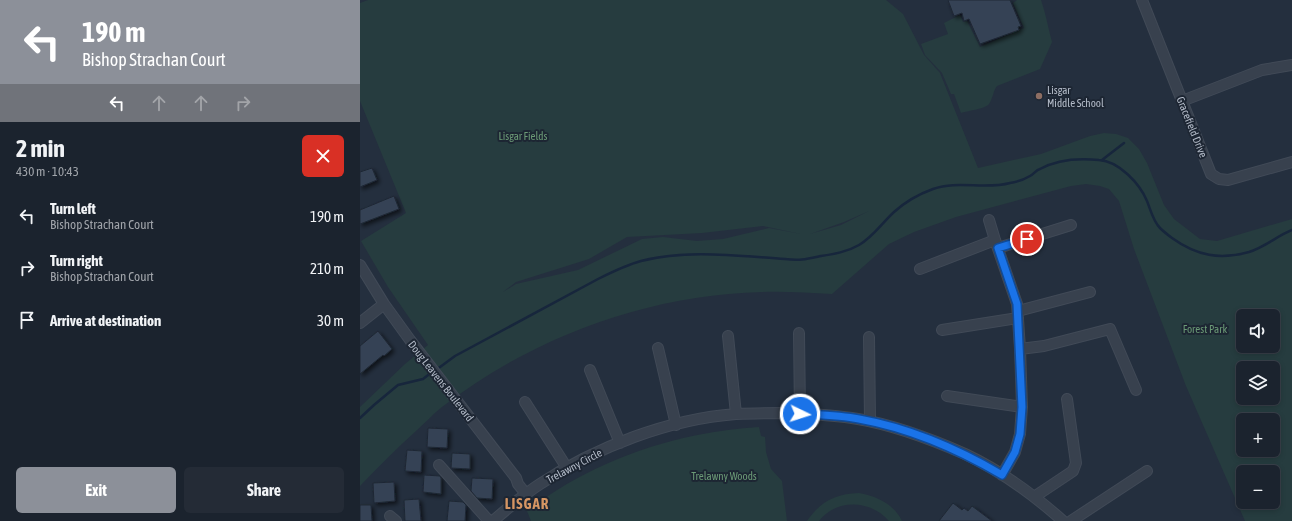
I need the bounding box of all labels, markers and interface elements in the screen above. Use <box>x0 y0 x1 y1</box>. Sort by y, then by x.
icon: left <box>16 16 68 68</box>
text: 190 m <box>82 16 145 48</box>
text: Bishop Strachan Court <box>82 49 226 70</box>
place label: Lisgar Middle School <box>1047 84 1104 109</box>
marker: Lisgar Middle School <box>1034 91 1044 101</box>
icon: left <box>106 92 128 114</box>
icon: ahead <box>148 92 170 114</box>
icon: ahead <box>190 92 212 114</box>
icon: right <box>232 92 254 114</box>
street label: Gracefield Drive <box>1174 95 1210 159</box>
park label: Lisgar Fields <box>499 130 548 142</box>
text: 2 min <box>16 135 65 162</box>
button: close <box>302 135 344 177</box>
text: 430 m · 10:43 <box>16 164 79 179</box>
text: Turn left <box>50 200 96 217</box>
icon: left <box>16 205 38 227</box>
text: 190 m <box>310 208 344 225</box>
text: Bishop Strachan Court <box>50 217 154 232</box>
pin <box>1010 222 1044 256</box>
icon: arrive <box>1016 228 1038 250</box>
text: Turn right <box>50 252 103 269</box>
icon: right <box>16 257 38 279</box>
text: 210 m <box>310 260 344 277</box>
text: Bishop Strachan Court <box>50 269 154 284</box>
icon: arrive <box>16 309 38 331</box>
map controls <box>1236 309 1280 509</box>
button: sound <box>1236 309 1280 353</box>
text: Arrive at destination <box>50 312 161 329</box>
text: 30 m <box>317 312 344 329</box>
park label: Forest Park <box>1183 323 1227 335</box>
street label: Doug Leavens Boulevard <box>406 338 476 424</box>
button: layers <box>1236 361 1280 405</box>
position arrow <box>779 393 821 435</box>
button: + <box>1236 413 1280 457</box>
street label: Trelawny Circle <box>544 446 604 486</box>
button: − <box>1236 465 1280 509</box>
button: Exit <box>16 467 176 513</box>
button: Share <box>184 467 344 513</box>
park label: Trelawny Woods <box>691 470 757 482</box>
district label: LISGAR <box>505 495 549 512</box>

